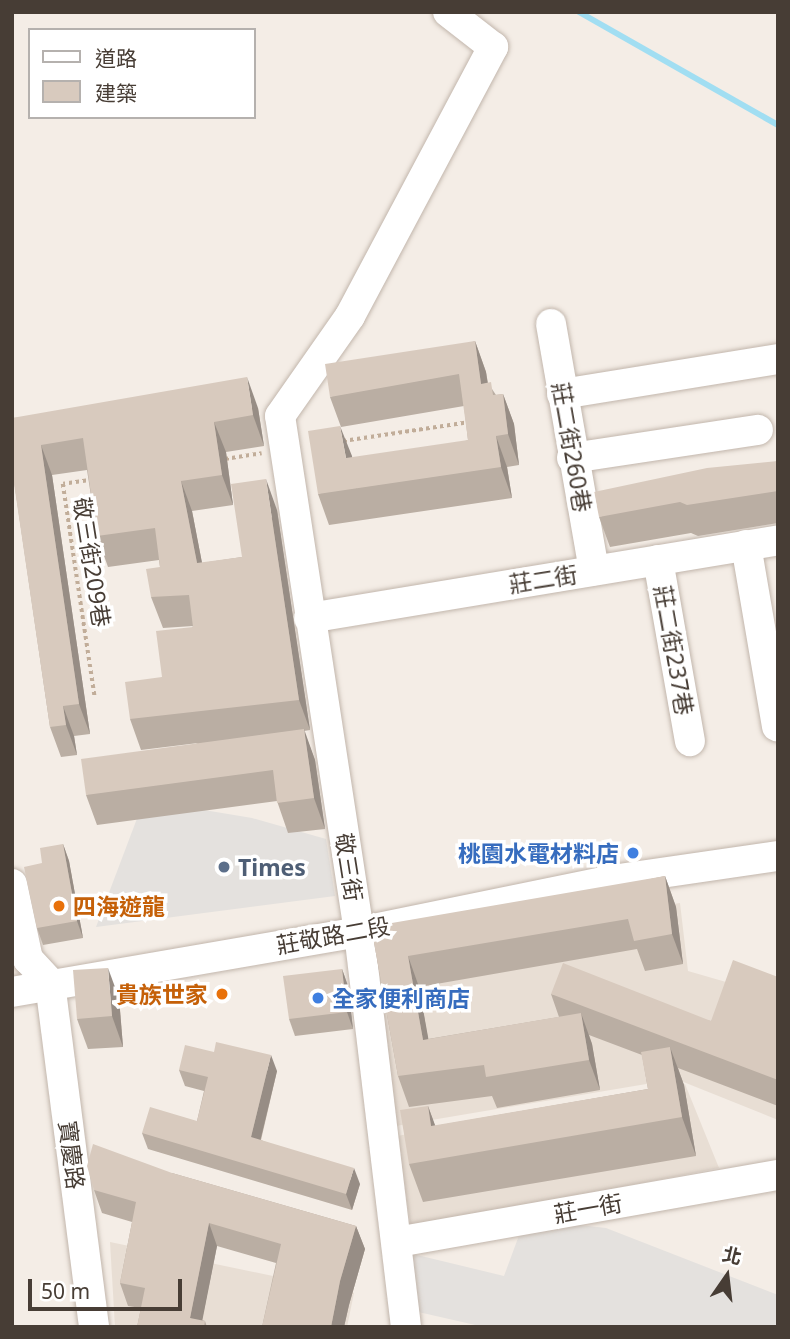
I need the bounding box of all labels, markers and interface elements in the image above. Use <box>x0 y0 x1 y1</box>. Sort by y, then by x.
legend <box>28 28 256 119</box>
text: 道路 <box>95 44 137 72</box>
text: 建築 <box>95 79 137 107</box>
street label: 莊二街260巷 <box>547 380 597 514</box>
street label: 敬三街209巷 <box>68 495 116 629</box>
street label: 莊二街 <box>507 560 579 598</box>
street label: 莊二街237巷 <box>649 583 699 717</box>
street label: 敬三街 <box>330 831 368 903</box>
place label: 桃園水電材料店 <box>458 839 619 867</box>
marker: 桃園水電材料店 <box>625 845 641 861</box>
place label: Times <box>238 853 306 881</box>
marker: Times <box>216 859 232 875</box>
place label: 四海遊龍 <box>73 892 165 920</box>
marker: 四海遊龍 <box>51 898 67 914</box>
street label: 莊敬路二段 <box>274 911 392 959</box>
place label: 貴族世家 <box>116 980 208 1008</box>
place label: 全家便利商店 <box>332 984 470 1012</box>
marker: 貴族世家 <box>214 986 230 1002</box>
marker: 全家便利商店 <box>310 990 326 1006</box>
street label: 寶慶路 <box>54 1119 90 1191</box>
street label: 莊一街 <box>552 1188 624 1228</box>
north arrow <box>692 1241 762 1311</box>
text: 北 <box>720 1241 744 1271</box>
scale bar <box>32 1266 186 1310</box>
text: 50 m <box>41 1277 90 1305</box>

